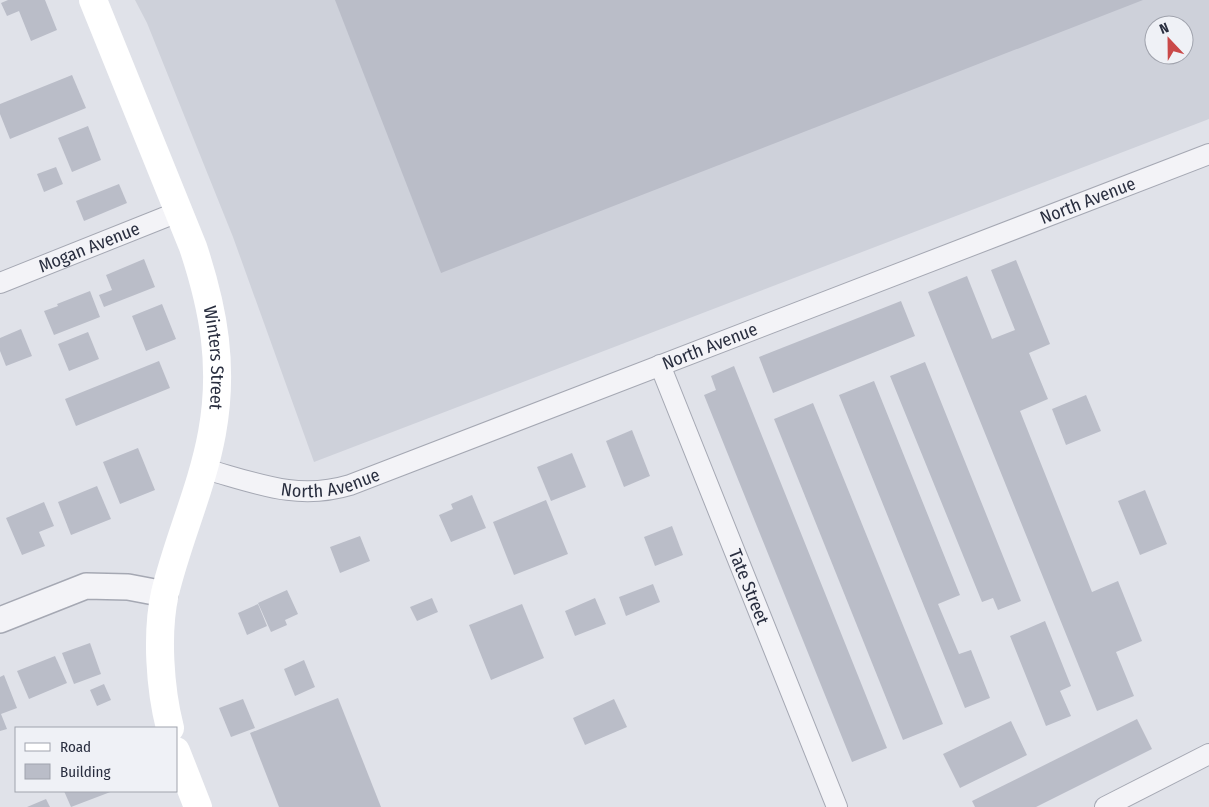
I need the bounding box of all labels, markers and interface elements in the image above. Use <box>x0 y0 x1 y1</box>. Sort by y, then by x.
north arrow <box>1144 15 1194 65</box>
text: N <box>1157 19 1171 38</box>
street label: North Avenue <box>1037 172 1139 229</box>
street label: Mogan Avenue <box>35 217 143 277</box>
street label: Winters Street <box>199 304 228 411</box>
street label: North Avenue <box>659 318 761 375</box>
street label: North Avenue <box>280 464 383 502</box>
street label: Tate Street <box>724 546 774 628</box>
legend <box>15 727 178 792</box>
text: Road <box>60 738 91 756</box>
text: Building <box>60 763 111 781</box>

